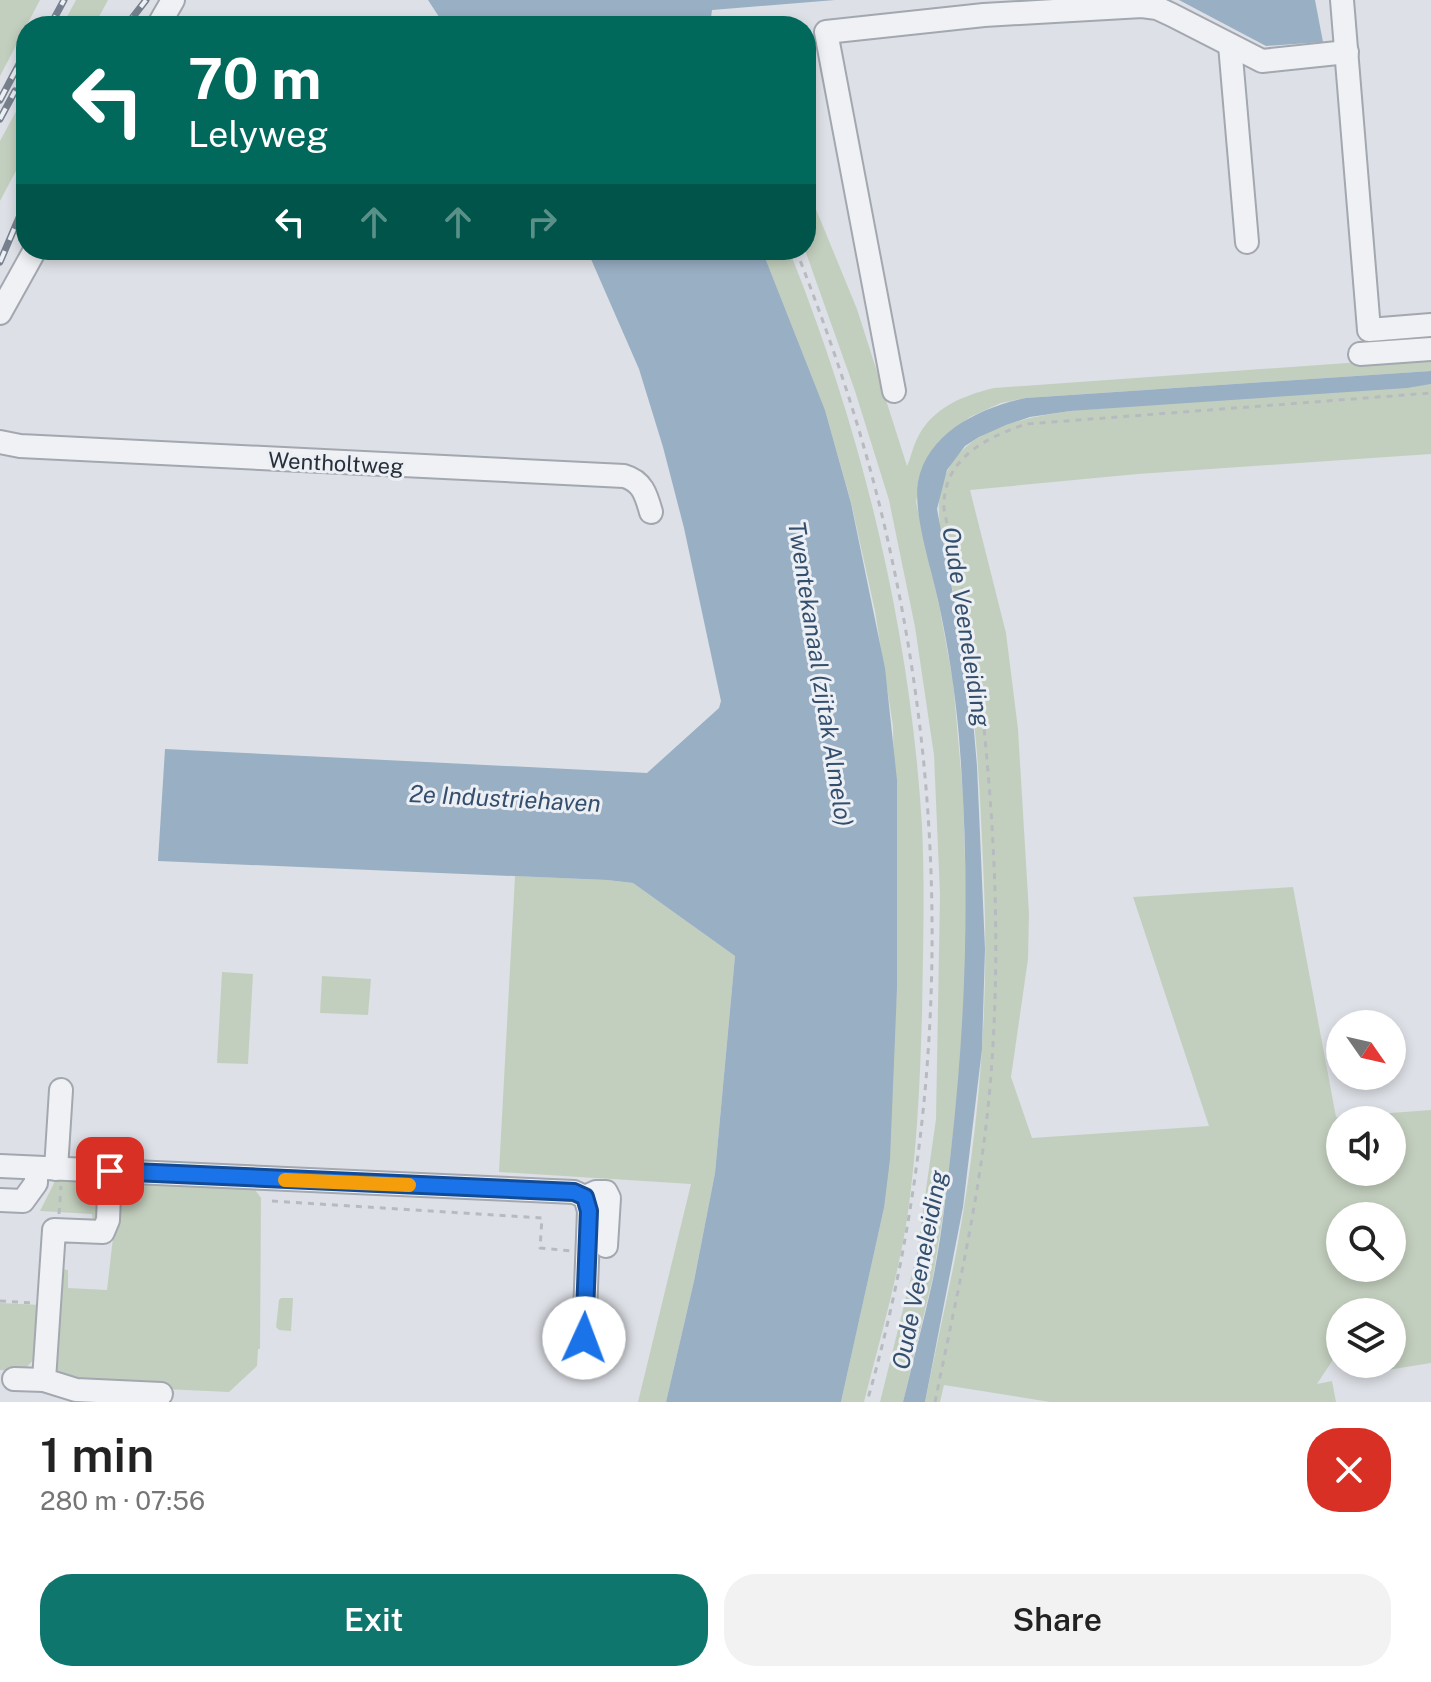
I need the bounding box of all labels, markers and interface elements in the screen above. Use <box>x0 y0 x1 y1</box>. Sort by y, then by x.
text: 70 m <box>188 46 321 112</box>
icon: left <box>56 48 160 152</box>
text: Lelyweg <box>188 113 329 155</box>
icon: left <box>268 200 312 244</box>
icon: ahead <box>352 200 396 244</box>
icon: ahead <box>436 200 480 244</box>
icon: right <box>520 200 564 244</box>
street label: Wentholtweg <box>268 446 404 480</box>
water label: Twentekanaal (zijtak Almelo) <box>783 519 859 829</box>
water label: Oude Veeneleiding <box>937 525 997 730</box>
water label: 2e Industriehaven <box>408 779 602 817</box>
north arrow <box>1326 1010 1406 1090</box>
map controls <box>1326 1010 1406 1378</box>
button: sound <box>1326 1106 1406 1186</box>
pin <box>76 1137 144 1205</box>
icon: arrive <box>88 1149 132 1193</box>
water label: Oude Veeneleiding <box>886 1167 952 1372</box>
button: search <box>1326 1202 1406 1282</box>
position arrow <box>542 1296 626 1380</box>
button: layers <box>1326 1298 1406 1378</box>
text: 1 min <box>40 1426 154 1483</box>
button: close <box>1307 1428 1391 1512</box>
text: 280 m · 07:56 <box>40 1485 205 1516</box>
button: Exit <box>40 1574 708 1666</box>
button: Share <box>724 1574 1391 1666</box>

